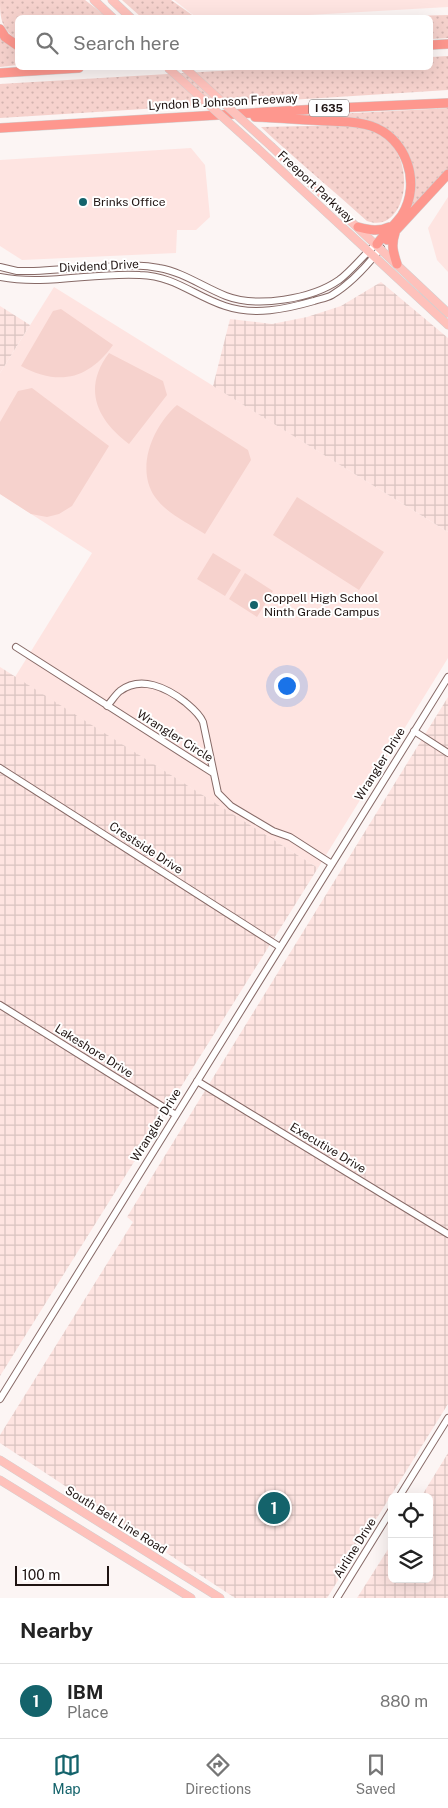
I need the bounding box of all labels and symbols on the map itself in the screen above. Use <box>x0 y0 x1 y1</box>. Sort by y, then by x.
street label: Lyndon B Johnson Freeway <box>148 91 299 113</box>
road number: I 635 <box>309 100 349 116</box>
street label: Freeport Parkway <box>275 148 357 226</box>
place label: Brinks Office <box>93 195 166 209</box>
marker: Brinks Office <box>77 196 89 208</box>
street label: Dividend Drive <box>59 257 139 275</box>
place label: Coppell High School Ninth Grade Campus <box>264 591 379 619</box>
marker: Coppell High School Ninth Grade Campus <box>248 599 260 611</box>
your location <box>274 673 300 699</box>
street label: Wrangler Circle <box>134 707 216 765</box>
street label: Wrangler Drive <box>352 725 408 803</box>
street label: Crestside Drive <box>107 819 186 877</box>
street label: Lakeshore Drive <box>52 1021 136 1081</box>
street label: Wrangler Drive <box>128 1086 184 1164</box>
street label: Executive Drive <box>288 1120 369 1176</box>
street label: South Belt Line Road <box>63 1483 169 1557</box>
pin: 1 <box>258 1489 290 1527</box>
street label: Airline Drive <box>331 1515 379 1581</box>
scale bar <box>15 1563 109 1586</box>

